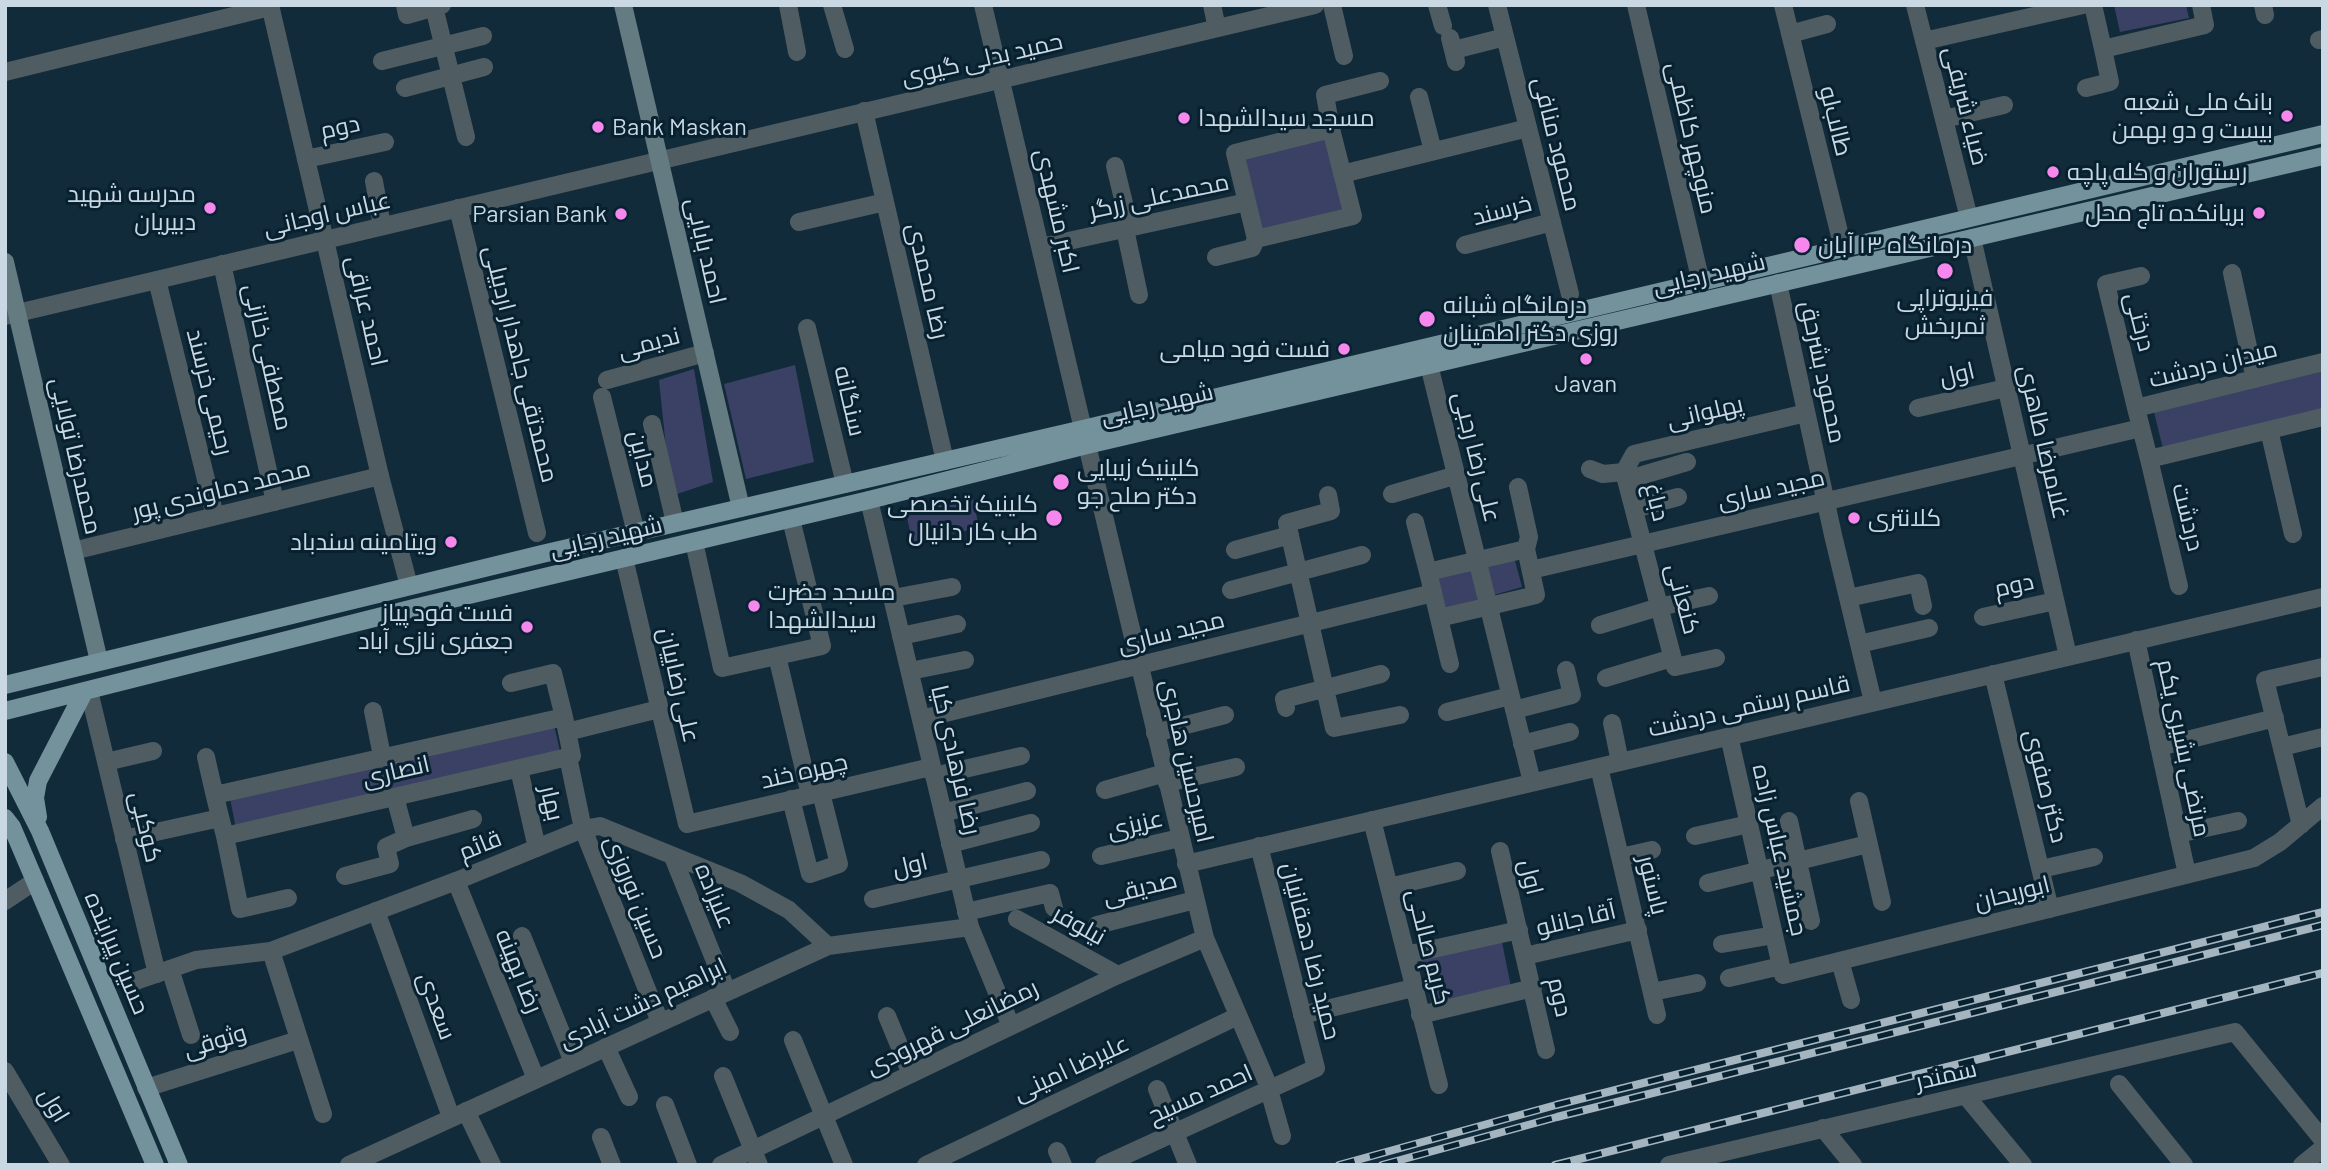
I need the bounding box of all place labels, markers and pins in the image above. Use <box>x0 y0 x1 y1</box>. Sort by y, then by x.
place label: بانک ملی شعبه بیست و دو بهمن <box>2112 88 2273 144</box>
place label: مسجد سیدالشهدا <box>1198 104 1375 132</box>
marker: بانک ملی شعبه بیست و دو بهمن <box>2279 108 2295 124</box>
marker: مسجد سیدالشهدا <box>1176 110 1192 126</box>
place label: Bank Maskan <box>612 113 747 141</box>
marker: Bank Maskan <box>590 119 606 135</box>
place label: رستوران و کله پاچه <box>2067 158 2247 186</box>
marker: رستوران و کله پاچه <box>2045 164 2061 180</box>
place label: مدرسه شهید دبیریان <box>67 180 196 236</box>
place label: بریانکده تاج محل <box>2085 199 2245 227</box>
marker: مدرسه شهید دبیریان <box>202 200 218 216</box>
place label: Parsian Bank <box>472 200 607 228</box>
marker: بریانکده تاج محل <box>2251 205 2267 221</box>
marker: Parsian Bank <box>613 206 629 222</box>
place label: درمانگاه ۱۳ آبان <box>1818 231 1972 259</box>
marker: درمانگاه ۱۳ آبان <box>1792 235 1812 255</box>
marker: فیزیوتراپی ثمربخش <box>1935 261 1955 281</box>
place label: فیزیوتراپی ثمربخش <box>1897 284 1993 340</box>
place label: درمانگاه شبانه روزی دکتر اطمینان <box>1443 291 1618 347</box>
marker: درمانگاه شبانه روزی دکتر اطمینان <box>1417 309 1437 329</box>
place label: فست فود میامی <box>1159 335 1330 363</box>
marker: فست فود میامی <box>1336 341 1352 357</box>
marker: Javan <box>1578 351 1594 367</box>
place label: Javan <box>1555 370 1617 398</box>
place label: کلینیک زیبایی دکتر صلح جو <box>1077 454 1199 510</box>
marker: کلینیک زیبایی دکتر صلح جو <box>1051 472 1071 492</box>
place label: کلینیک تخصصی طب کار دانیال <box>887 490 1038 546</box>
place label: کلانتری <box>1868 504 1941 532</box>
marker: کلینیک تخصصی طب کار دانیال <box>1044 508 1064 528</box>
marker: کلانتری <box>1846 510 1862 526</box>
place label: ویتامینه سندباد <box>290 528 437 556</box>
marker: ویتامینه سندباد <box>443 534 459 550</box>
place label: مسجد حضرت سیدالشهدا <box>768 578 895 634</box>
marker: مسجد حضرت سیدالشهدا <box>746 598 762 614</box>
place label: فست فود پیاز جعفری نازی آباد <box>358 599 513 655</box>
marker: فست فود پیاز جعفری نازی آباد <box>519 619 535 635</box>

